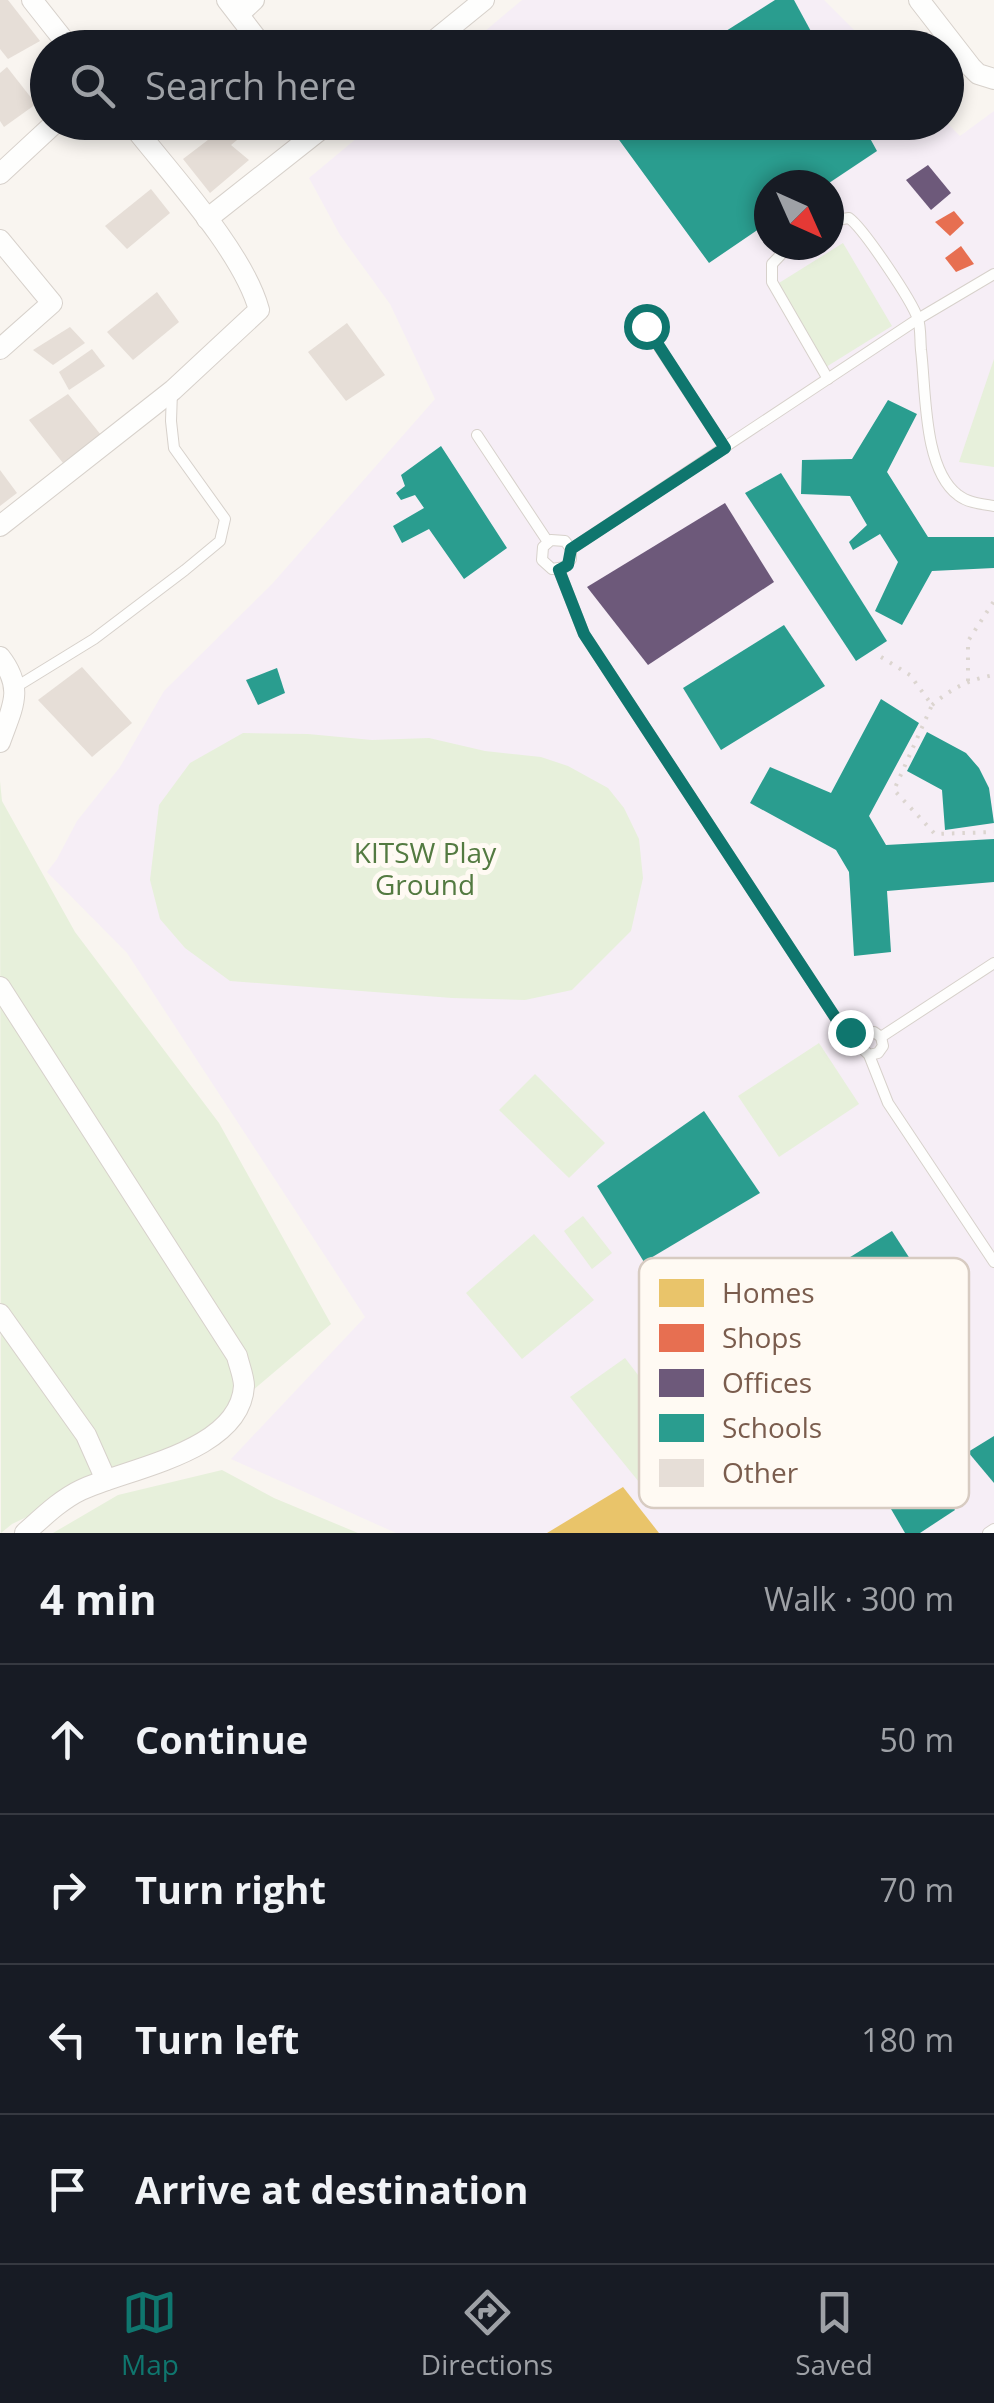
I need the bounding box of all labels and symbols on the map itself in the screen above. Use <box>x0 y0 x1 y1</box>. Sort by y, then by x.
north arrow <box>754 170 844 260</box>
route start <box>624 304 670 350</box>
park label: KITSW Play Ground <box>354 833 497 903</box>
route end <box>828 1010 874 1056</box>
legend <box>639 1258 969 1508</box>
text: Homes <box>722 1273 814 1311</box>
text: Shops <box>722 1318 802 1356</box>
text: Offices <box>722 1363 812 1401</box>
text: Schools <box>722 1408 822 1446</box>
text: Other <box>722 1453 799 1491</box>

